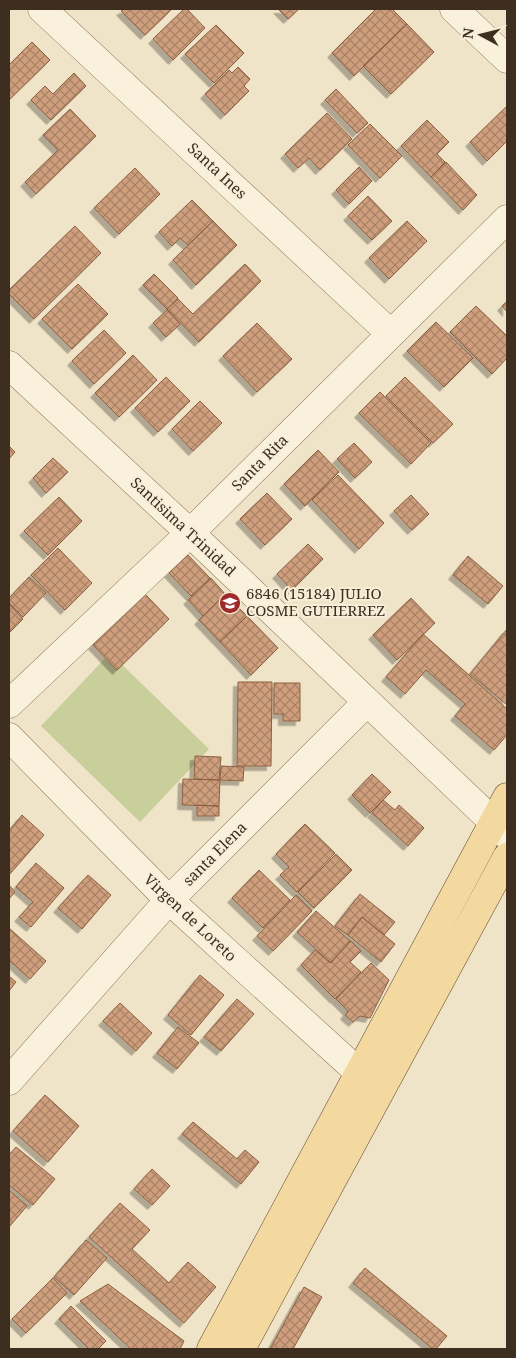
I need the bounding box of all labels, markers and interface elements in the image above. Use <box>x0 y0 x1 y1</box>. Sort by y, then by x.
north arrow <box>456 10 506 60</box>
text: N <box>457 27 478 40</box>
street label: Santa Ines <box>184 138 252 203</box>
street label: Santa Rita <box>227 430 292 495</box>
street label: Santisima Trinidad <box>127 472 241 580</box>
place label: 6846 (15184) JULIO COSME GUTIERREZ <box>246 583 385 620</box>
school or university icon: 6846 (15184) JULIO COSME GUTIERREZ <box>218 591 242 615</box>
street label: santa Elena <box>178 817 251 890</box>
street label: Virgen de Loreto <box>140 869 241 965</box>

